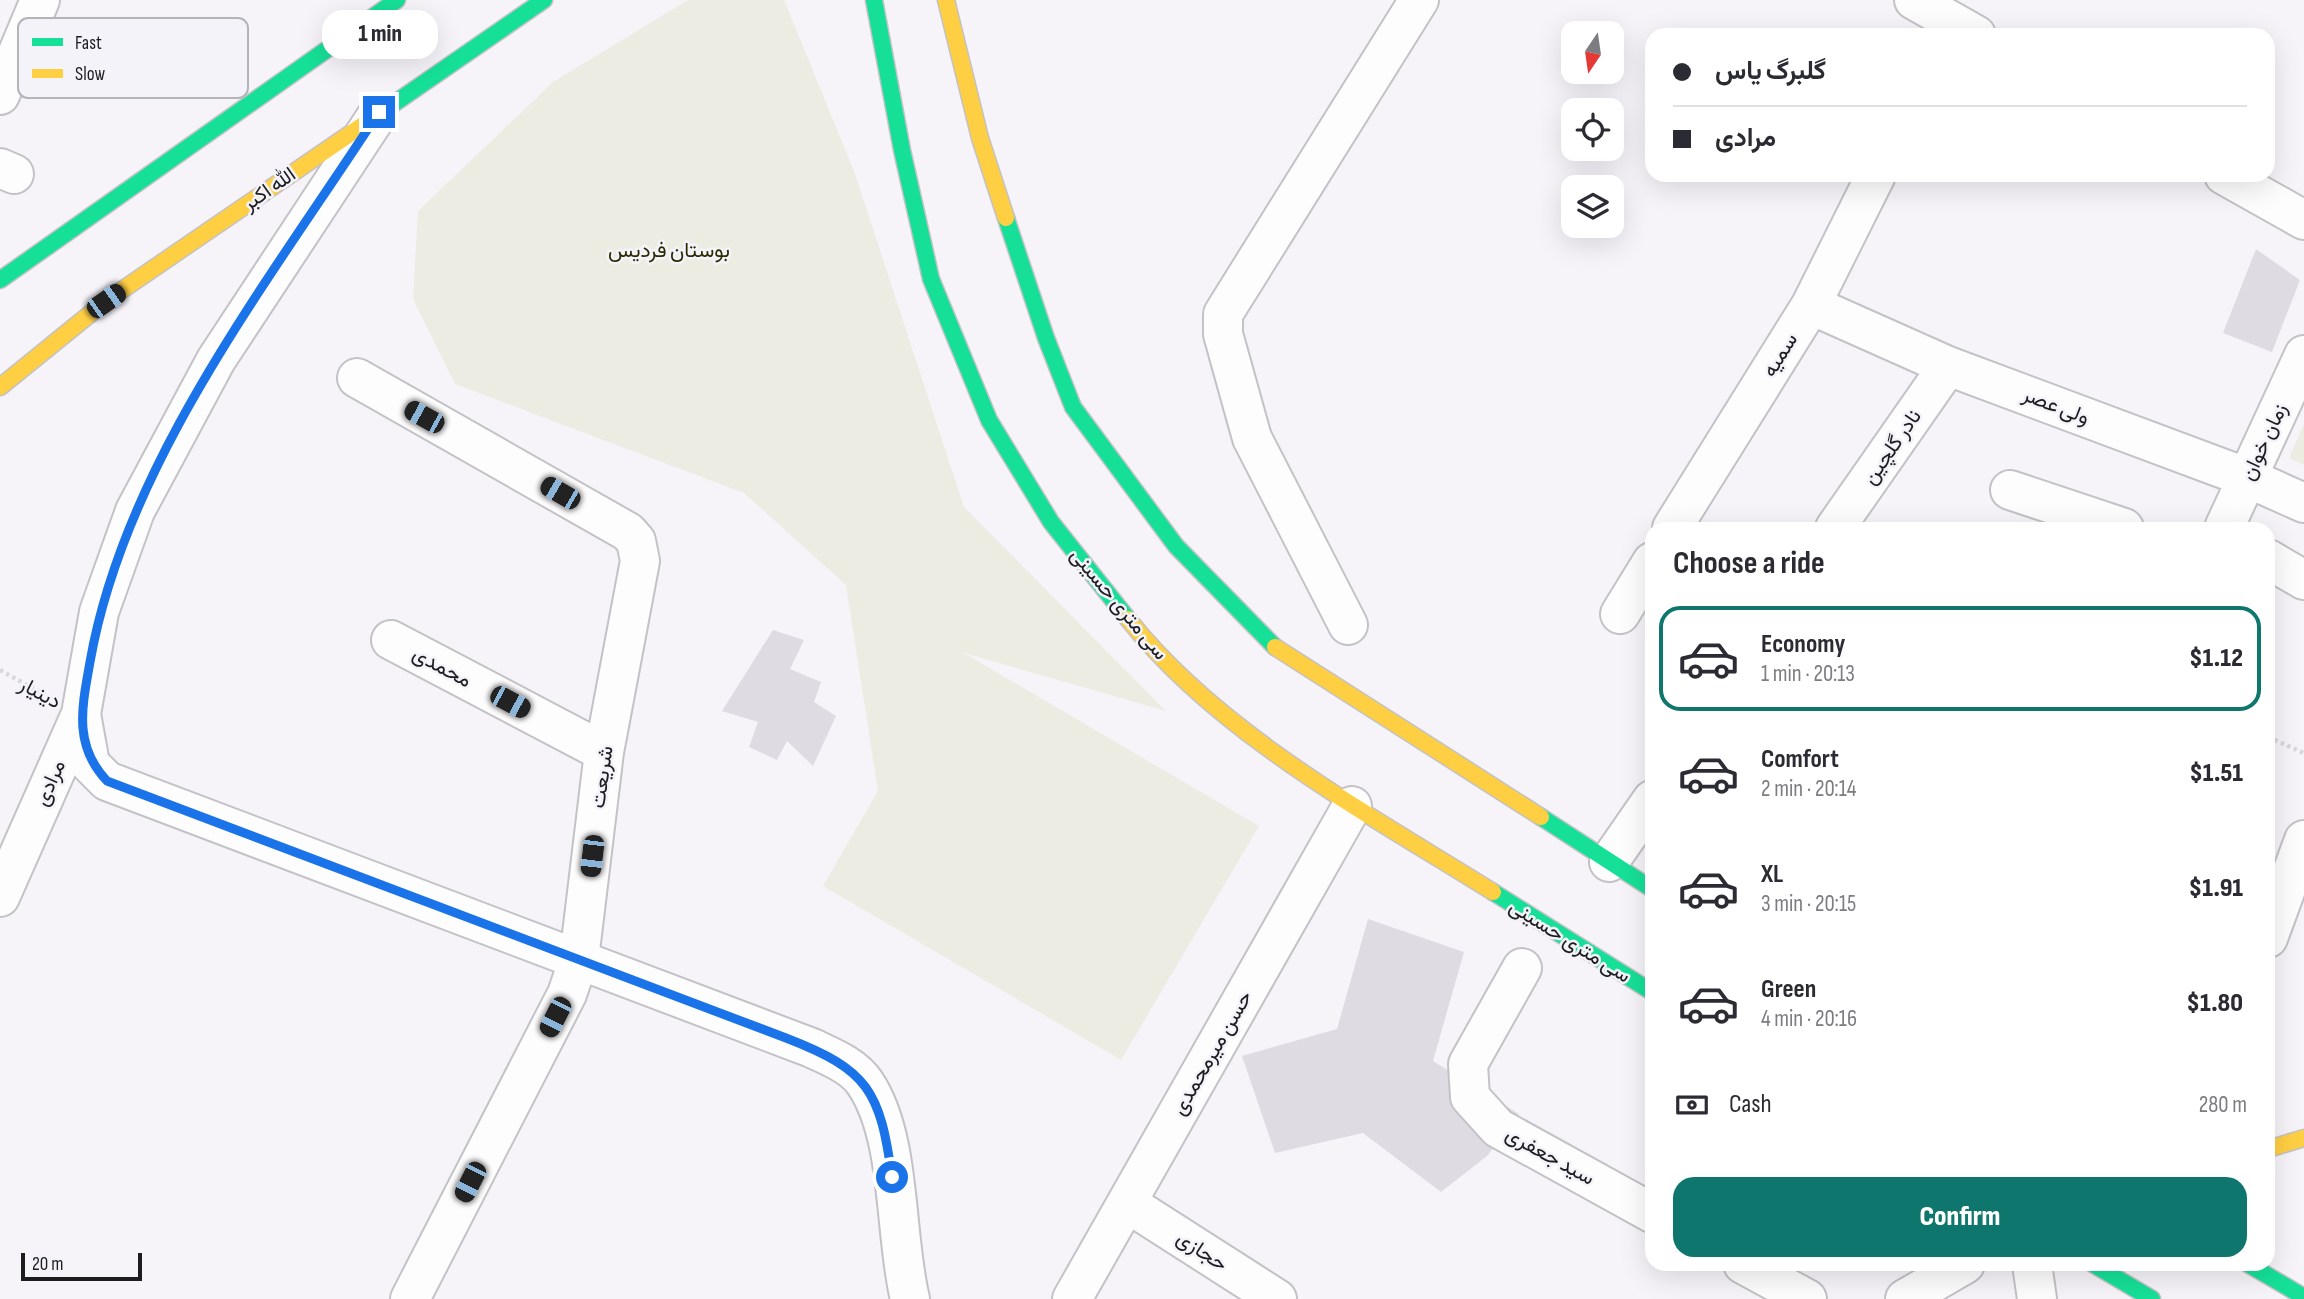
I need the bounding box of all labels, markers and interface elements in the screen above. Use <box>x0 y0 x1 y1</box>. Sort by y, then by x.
callout: 1 min <box>321 10 437 60</box>
legend <box>18 18 248 98</box>
text: 1 min <box>358 20 402 48</box>
north arrow <box>1561 21 1624 84</box>
map controls <box>1561 21 1624 238</box>
text: Fast <box>75 32 102 55</box>
text: گلبرگ یاس <box>1715 56 1826 87</box>
text: Slow <box>75 63 105 86</box>
route end <box>363 96 395 128</box>
button: locate <box>1561 98 1624 161</box>
text: مرادی <box>1715 123 1776 154</box>
street label: الله اکبر <box>236 161 300 217</box>
button: layers <box>1561 175 1624 238</box>
park label: بوستان فردیس <box>608 238 730 263</box>
car <box>83 280 130 322</box>
street label: سمیه <box>1757 328 1803 382</box>
street label: ولی عصر <box>2018 382 2093 430</box>
car <box>401 398 448 436</box>
street label: زمان خوان <box>2235 399 2293 485</box>
street label: نادر گلچین <box>1857 405 1928 490</box>
car <box>537 473 584 513</box>
street label: سی متری حسینی <box>1065 543 1173 665</box>
text: Choose a ride <box>1673 544 1825 583</box>
icon: car <box>1677 627 1740 690</box>
text: Economy <box>1761 629 1845 660</box>
street label: محمدی <box>408 641 476 693</box>
text: $1.12 <box>2189 643 2243 674</box>
text: 1 min · 20:13 <box>1761 660 1855 688</box>
street label: دینیار <box>14 671 65 714</box>
car <box>487 683 534 721</box>
icon: car <box>1677 742 1740 805</box>
street label: شریعت <box>585 744 619 810</box>
text: Comfort <box>1761 744 1839 775</box>
street label: مرادی <box>29 756 71 810</box>
text: $1.51 <box>2189 758 2243 789</box>
text: 2 min · 20:14 <box>1761 775 1856 803</box>
car <box>580 834 605 878</box>
icon: car <box>1677 857 1740 920</box>
text: XL <box>1761 859 1783 890</box>
text: $1.91 <box>2189 873 2243 904</box>
text: 3 min · 20:15 <box>1761 890 1856 918</box>
street label: سی متری حسینی <box>1505 894 1635 988</box>
icon: car <box>1677 972 1740 1035</box>
text: Green <box>1761 974 1816 1005</box>
street label: حسن میرمحمدی <box>1166 986 1258 1120</box>
text: $1.80 <box>2187 988 2243 1019</box>
car <box>537 994 574 1040</box>
text: 4 min · 20:16 <box>1761 1005 1857 1033</box>
icon: cash <box>1673 1086 1711 1124</box>
text: Cash <box>1729 1089 1772 1120</box>
text: 280 m <box>2199 1091 2247 1119</box>
street label: سید جعفری <box>1501 1121 1599 1191</box>
car <box>452 1159 489 1205</box>
route start <box>876 1161 908 1193</box>
button: Confirm <box>1673 1177 2247 1257</box>
street label: حجازی <box>1172 1225 1232 1277</box>
scale bar <box>21 1250 142 1282</box>
text: 20 m <box>32 1253 64 1276</box>

